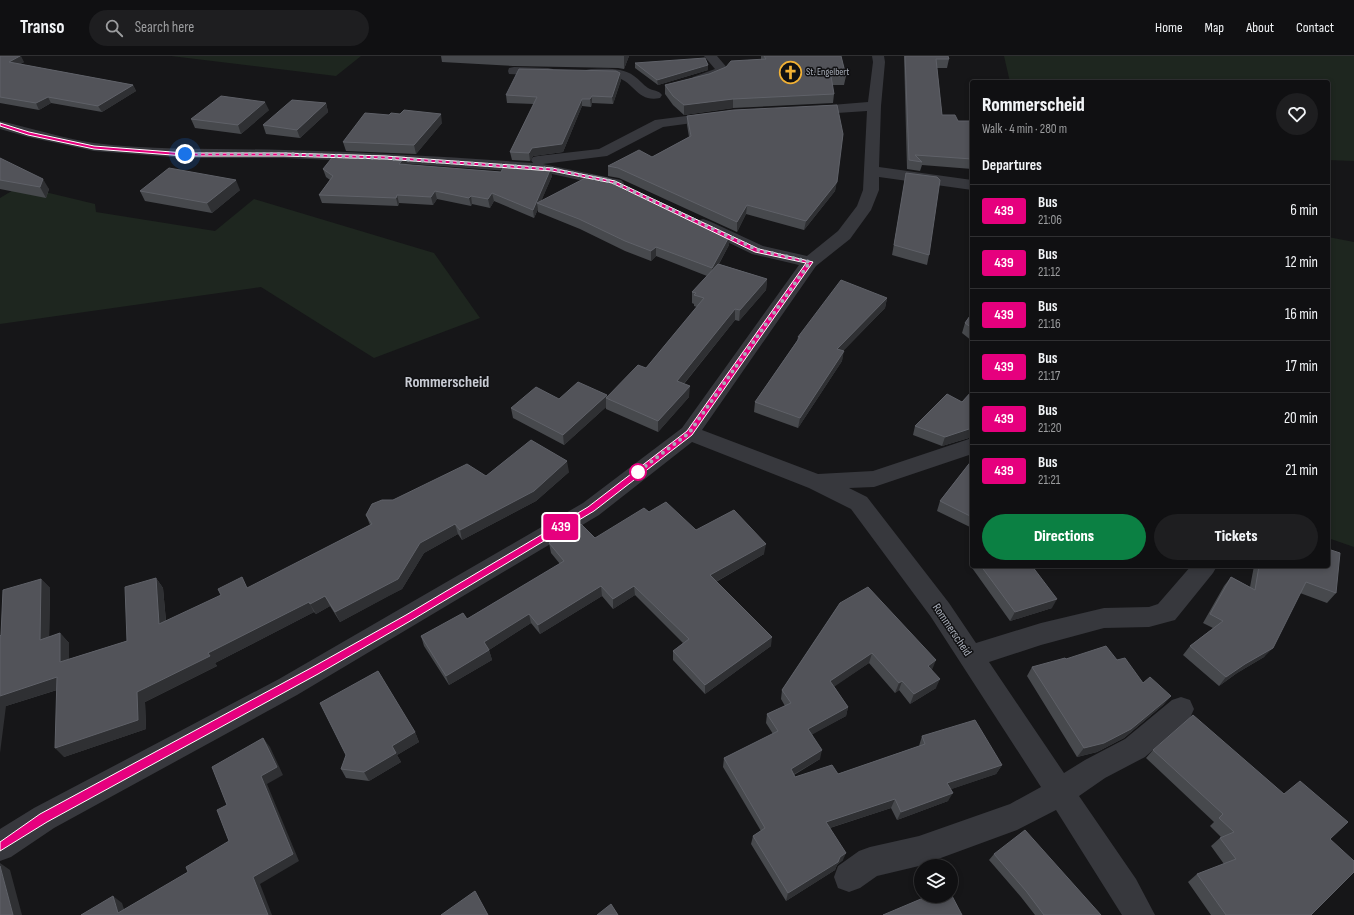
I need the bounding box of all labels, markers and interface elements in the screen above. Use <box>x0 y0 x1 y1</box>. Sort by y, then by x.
search box <box>89 10 369 46</box>
text: Transo <box>20 16 65 39</box>
icon: search <box>103 17 125 39</box>
text: Search here <box>135 18 194 37</box>
text: Home <box>1155 19 1183 36</box>
text: Map <box>1205 19 1224 36</box>
text: About <box>1246 19 1274 36</box>
text: Contact <box>1296 19 1334 36</box>
church icon: St. Engelbert <box>778 59 804 85</box>
place label: St. Engelbert <box>806 66 849 78</box>
button: heart <box>1276 93 1318 135</box>
text: Rommerscheid <box>982 94 1085 117</box>
text: Walk · 4 min · 280 m <box>982 121 1067 137</box>
your location <box>175 144 195 164</box>
text: Departures <box>982 156 1042 175</box>
text: Bus <box>1038 193 1057 212</box>
text: 6 min <box>1290 201 1318 220</box>
text: 439 <box>994 202 1014 219</box>
text: 21:06 <box>1038 212 1062 228</box>
text: Bus <box>1038 245 1057 264</box>
text: 12 min <box>1285 253 1318 272</box>
text: 439 <box>994 254 1014 271</box>
text: 21:12 <box>1038 264 1060 280</box>
text: Bus <box>1038 297 1057 316</box>
text: 16 min <box>1285 305 1318 324</box>
text: 439 <box>994 306 1014 323</box>
text: 21:16 <box>1038 316 1061 332</box>
text: Bus <box>1038 349 1057 368</box>
text: 17 min <box>1286 357 1318 376</box>
text: 439 <box>994 358 1014 375</box>
text: 21:17 <box>1038 368 1060 384</box>
district label: Rommerscheid <box>405 373 489 392</box>
text: Bus <box>1038 401 1057 420</box>
text: 20 min <box>1284 409 1318 428</box>
text: 439 <box>994 410 1014 427</box>
text: 21:20 <box>1038 420 1062 436</box>
text: Bus <box>1038 453 1057 472</box>
text: 21 min <box>1285 461 1318 480</box>
text: 439 <box>994 462 1014 479</box>
unlabelled marker <box>629 463 647 481</box>
text: 21:21 <box>1038 472 1060 488</box>
line badge: 439 <box>538 514 584 540</box>
button: Directions <box>982 514 1146 560</box>
button: Tickets <box>1154 514 1318 560</box>
text: 439 <box>551 518 571 535</box>
street label: Rommerscheid <box>929 601 975 659</box>
map controls <box>914 859 958 903</box>
button: layers <box>914 859 958 903</box>

